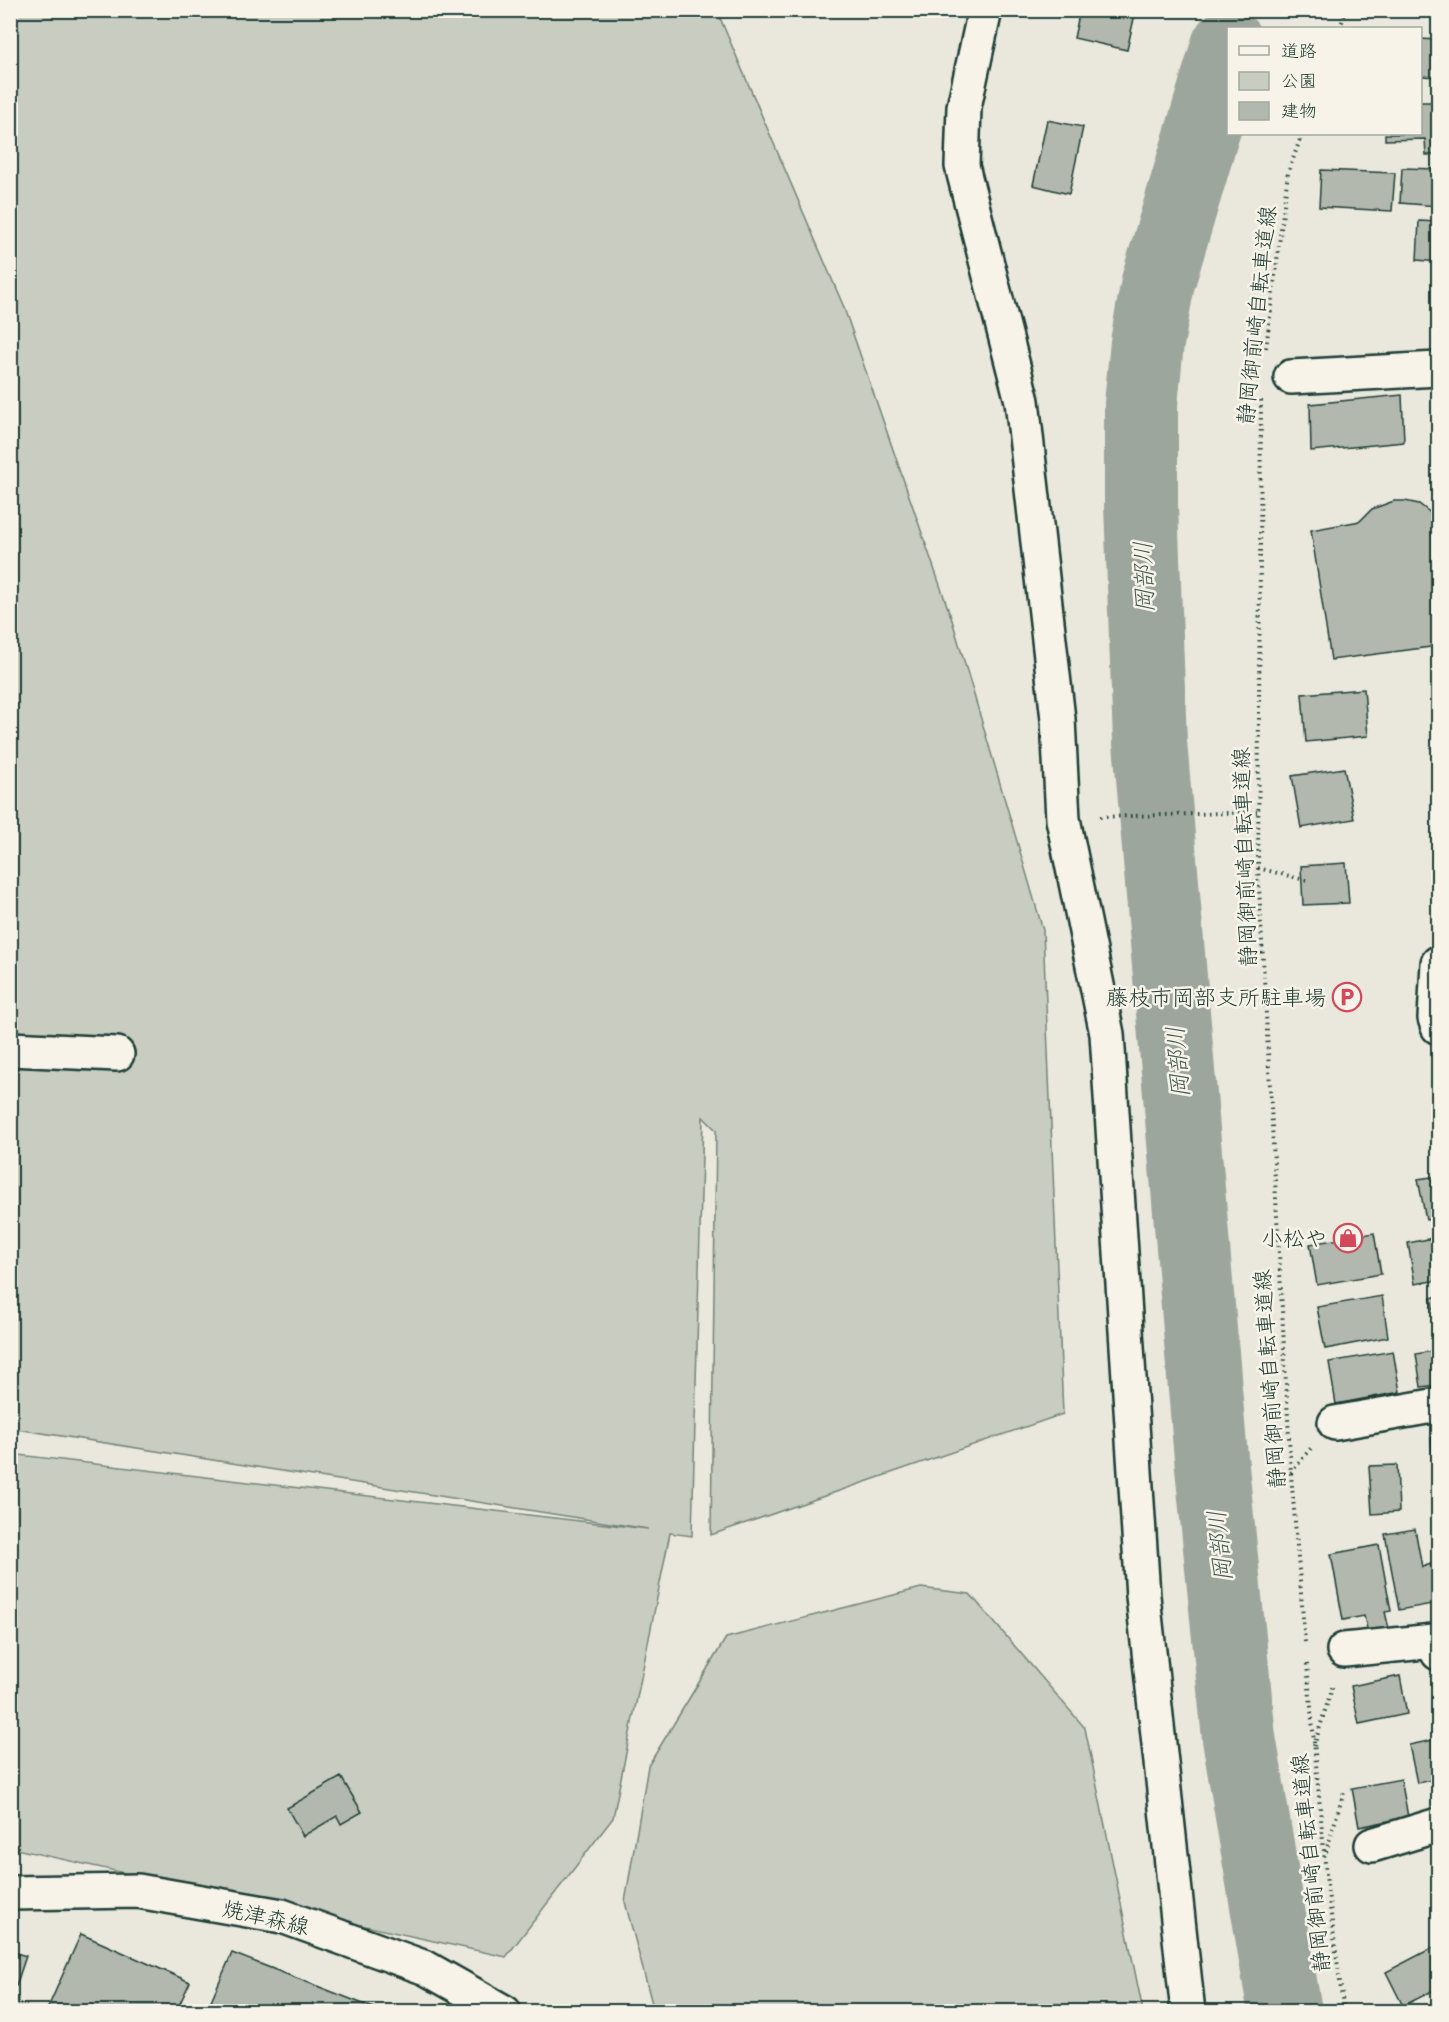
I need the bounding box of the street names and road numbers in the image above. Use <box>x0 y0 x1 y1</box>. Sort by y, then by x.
street label: 静岡御前崎自転車道線 <box>1232 204 1281 426</box>
street label: 静岡御前崎自転車道線 <box>1227 747 1262 967</box>
street label: 静岡御前崎自転車道線 <box>1248 1268 1291 1490</box>
street label: 静岡御前崎自転車道線 <box>1286 1752 1335 1974</box>
street label: 焼津森線 <box>220 1894 312 1941</box>

